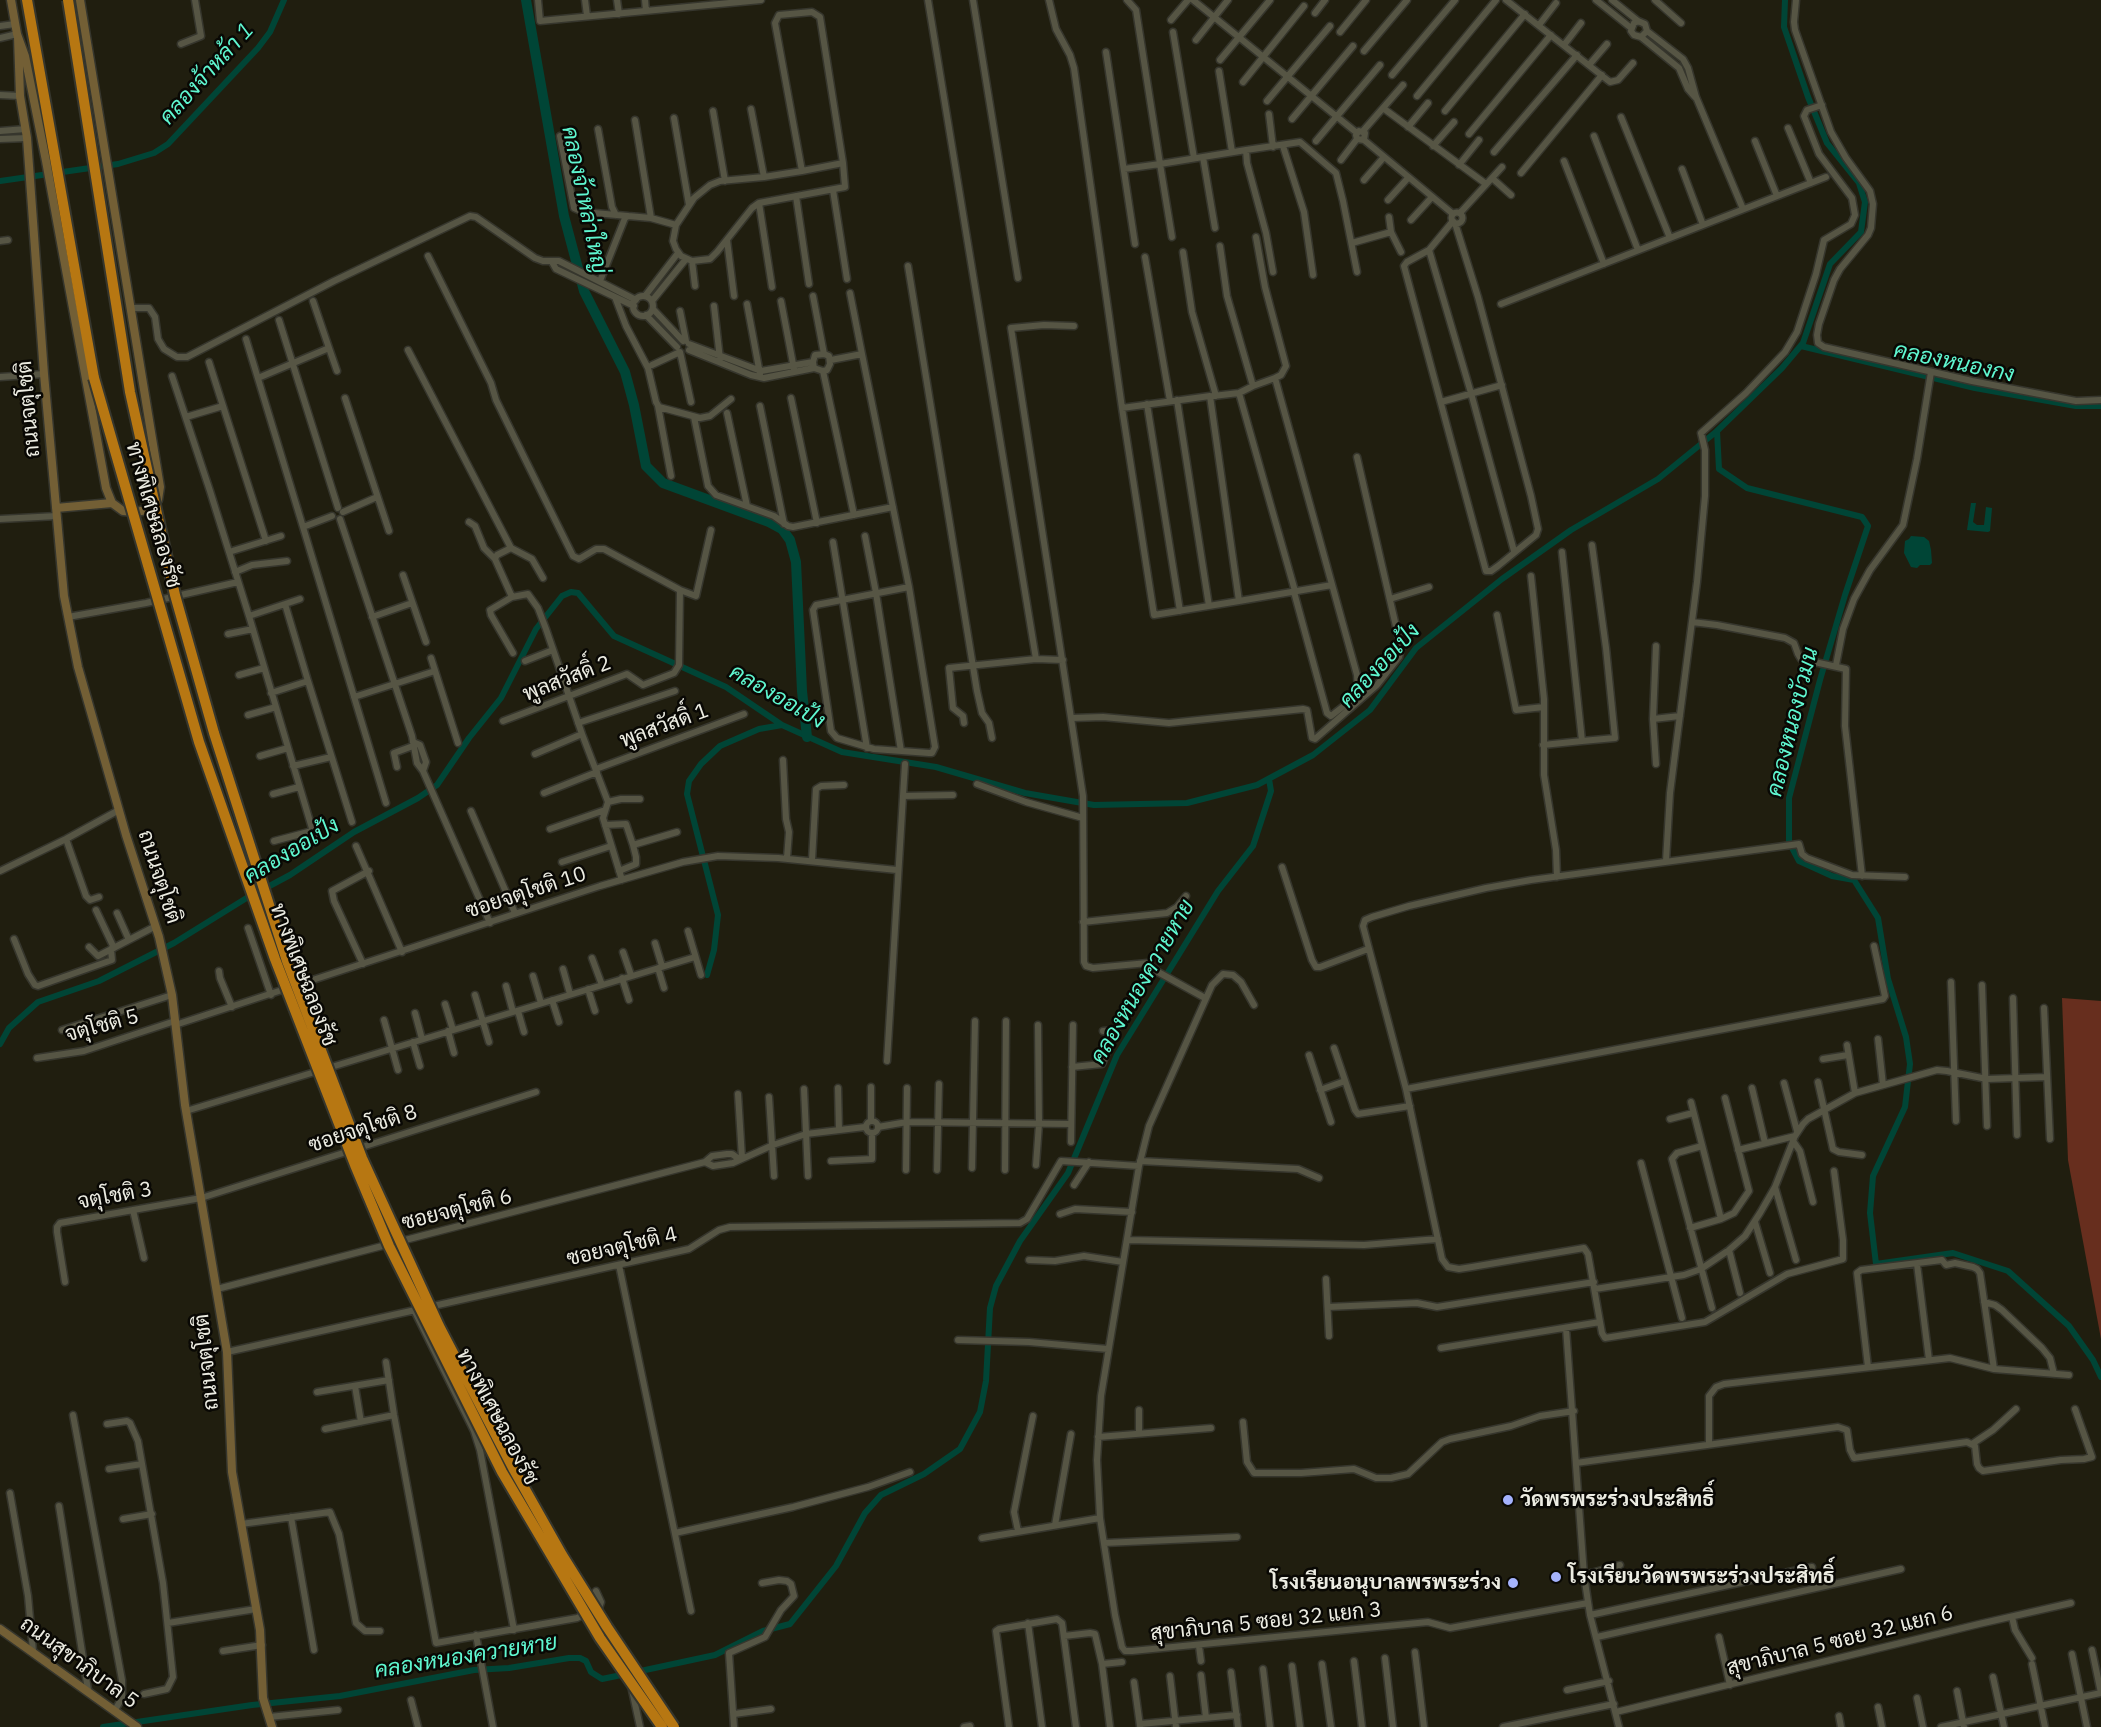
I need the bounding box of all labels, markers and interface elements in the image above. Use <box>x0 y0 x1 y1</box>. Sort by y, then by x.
water label: คลองจ้าหล้า 1 <box>154 18 260 130</box>
water label: คลองจ้าหล่าใหญ่ <box>555 124 613 276</box>
water label: คลองหนองกง <box>1891 337 2017 389</box>
street label: ถนนจตุโชติ <box>12 360 46 458</box>
street label: ทางพิเศษฉลองรัช <box>120 439 186 591</box>
water label: คลองออเป้ง <box>1334 618 1426 714</box>
water label: คลองหนองบัวมน <box>1762 645 1824 799</box>
street label: พูลสวัสดิ์ 2 <box>519 651 615 707</box>
water label: คลองออเป้ง <box>725 659 829 735</box>
street label: พูลสวัสดิ์ 1 <box>616 698 712 754</box>
water label: คลองออเป้ง <box>240 812 344 890</box>
street label: ถนนจตุโชติ <box>132 827 186 927</box>
street label: ซอยจตุโชติ 10 <box>463 862 589 924</box>
water label: คลองหนองควายหาย <box>1085 895 1201 1069</box>
street label: ทางพิเศษฉลองรัช <box>264 900 342 1050</box>
street label: จตุโชติ 5 <box>62 1004 142 1048</box>
street label: ซอยจตุโชติ 8 <box>306 1100 420 1158</box>
street label: จตุโชติ 3 <box>76 1177 154 1215</box>
street label: ซอยจตุโชติ 6 <box>399 1184 515 1236</box>
street label: ซอยจตุโชติ 4 <box>564 1222 680 1272</box>
street label: ถนนจตุโชติ <box>189 1313 225 1411</box>
street label: ทางพิเศษฉลองรัช <box>450 1344 544 1490</box>
place label: วัดพรพระร่วงประสิทธิ์ <box>1520 1487 1715 1513</box>
marker: วัดพรพระร่วงประสิทธิ์ <box>1501 1493 1515 1507</box>
place label: โรงเรียนวัดพรพระร่วงประสิทธิ์ <box>1568 1564 1835 1590</box>
place label: โรงเรียนอนุบาลพรพระร่วง <box>1270 1570 1501 1596</box>
marker: โรงเรียนวัดพรพระร่วงประสิทธิ์ <box>1549 1570 1563 1584</box>
marker: โรงเรียนอนุบาลพรพระร่วง <box>1506 1576 1520 1590</box>
street label: สุขาภิบาล 5 ซอย 32 แยก 3 <box>1149 1597 1383 1647</box>
street label: สุขาภิบาล 5 ซอย 32 แยก 6 <box>1724 1601 1956 1681</box>
street label: ถนนสุขาภิบาล 5 <box>15 1612 143 1714</box>
water label: คลองหนองควายหาย <box>373 1630 559 1684</box>

